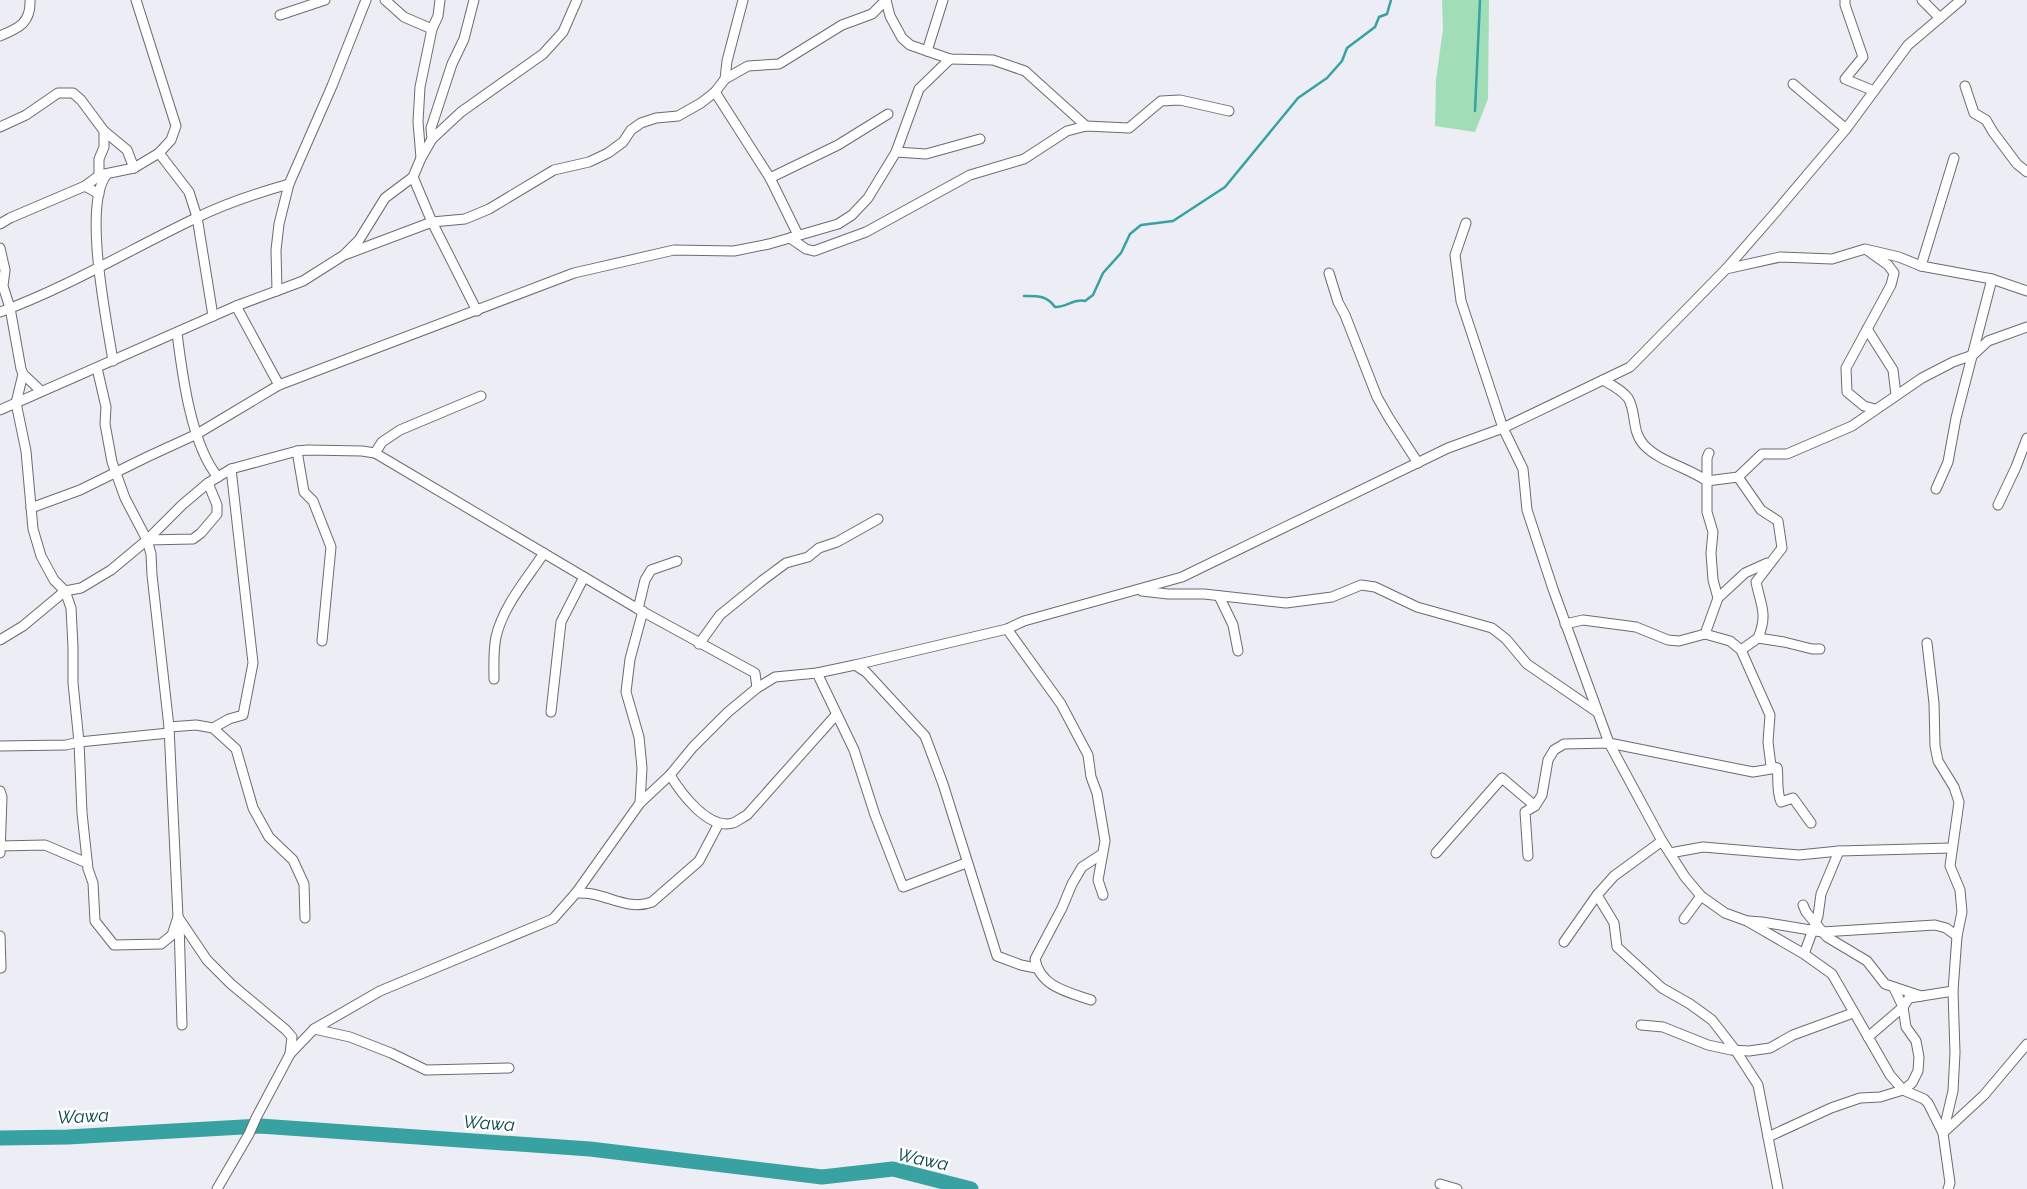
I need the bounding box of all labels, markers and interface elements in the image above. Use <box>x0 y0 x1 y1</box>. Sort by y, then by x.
water label: Wawa <box>57 1104 110 1128</box>
water label: Wawa <box>462 1111 516 1135</box>
water label: Wawa <box>895 1143 951 1175</box>

